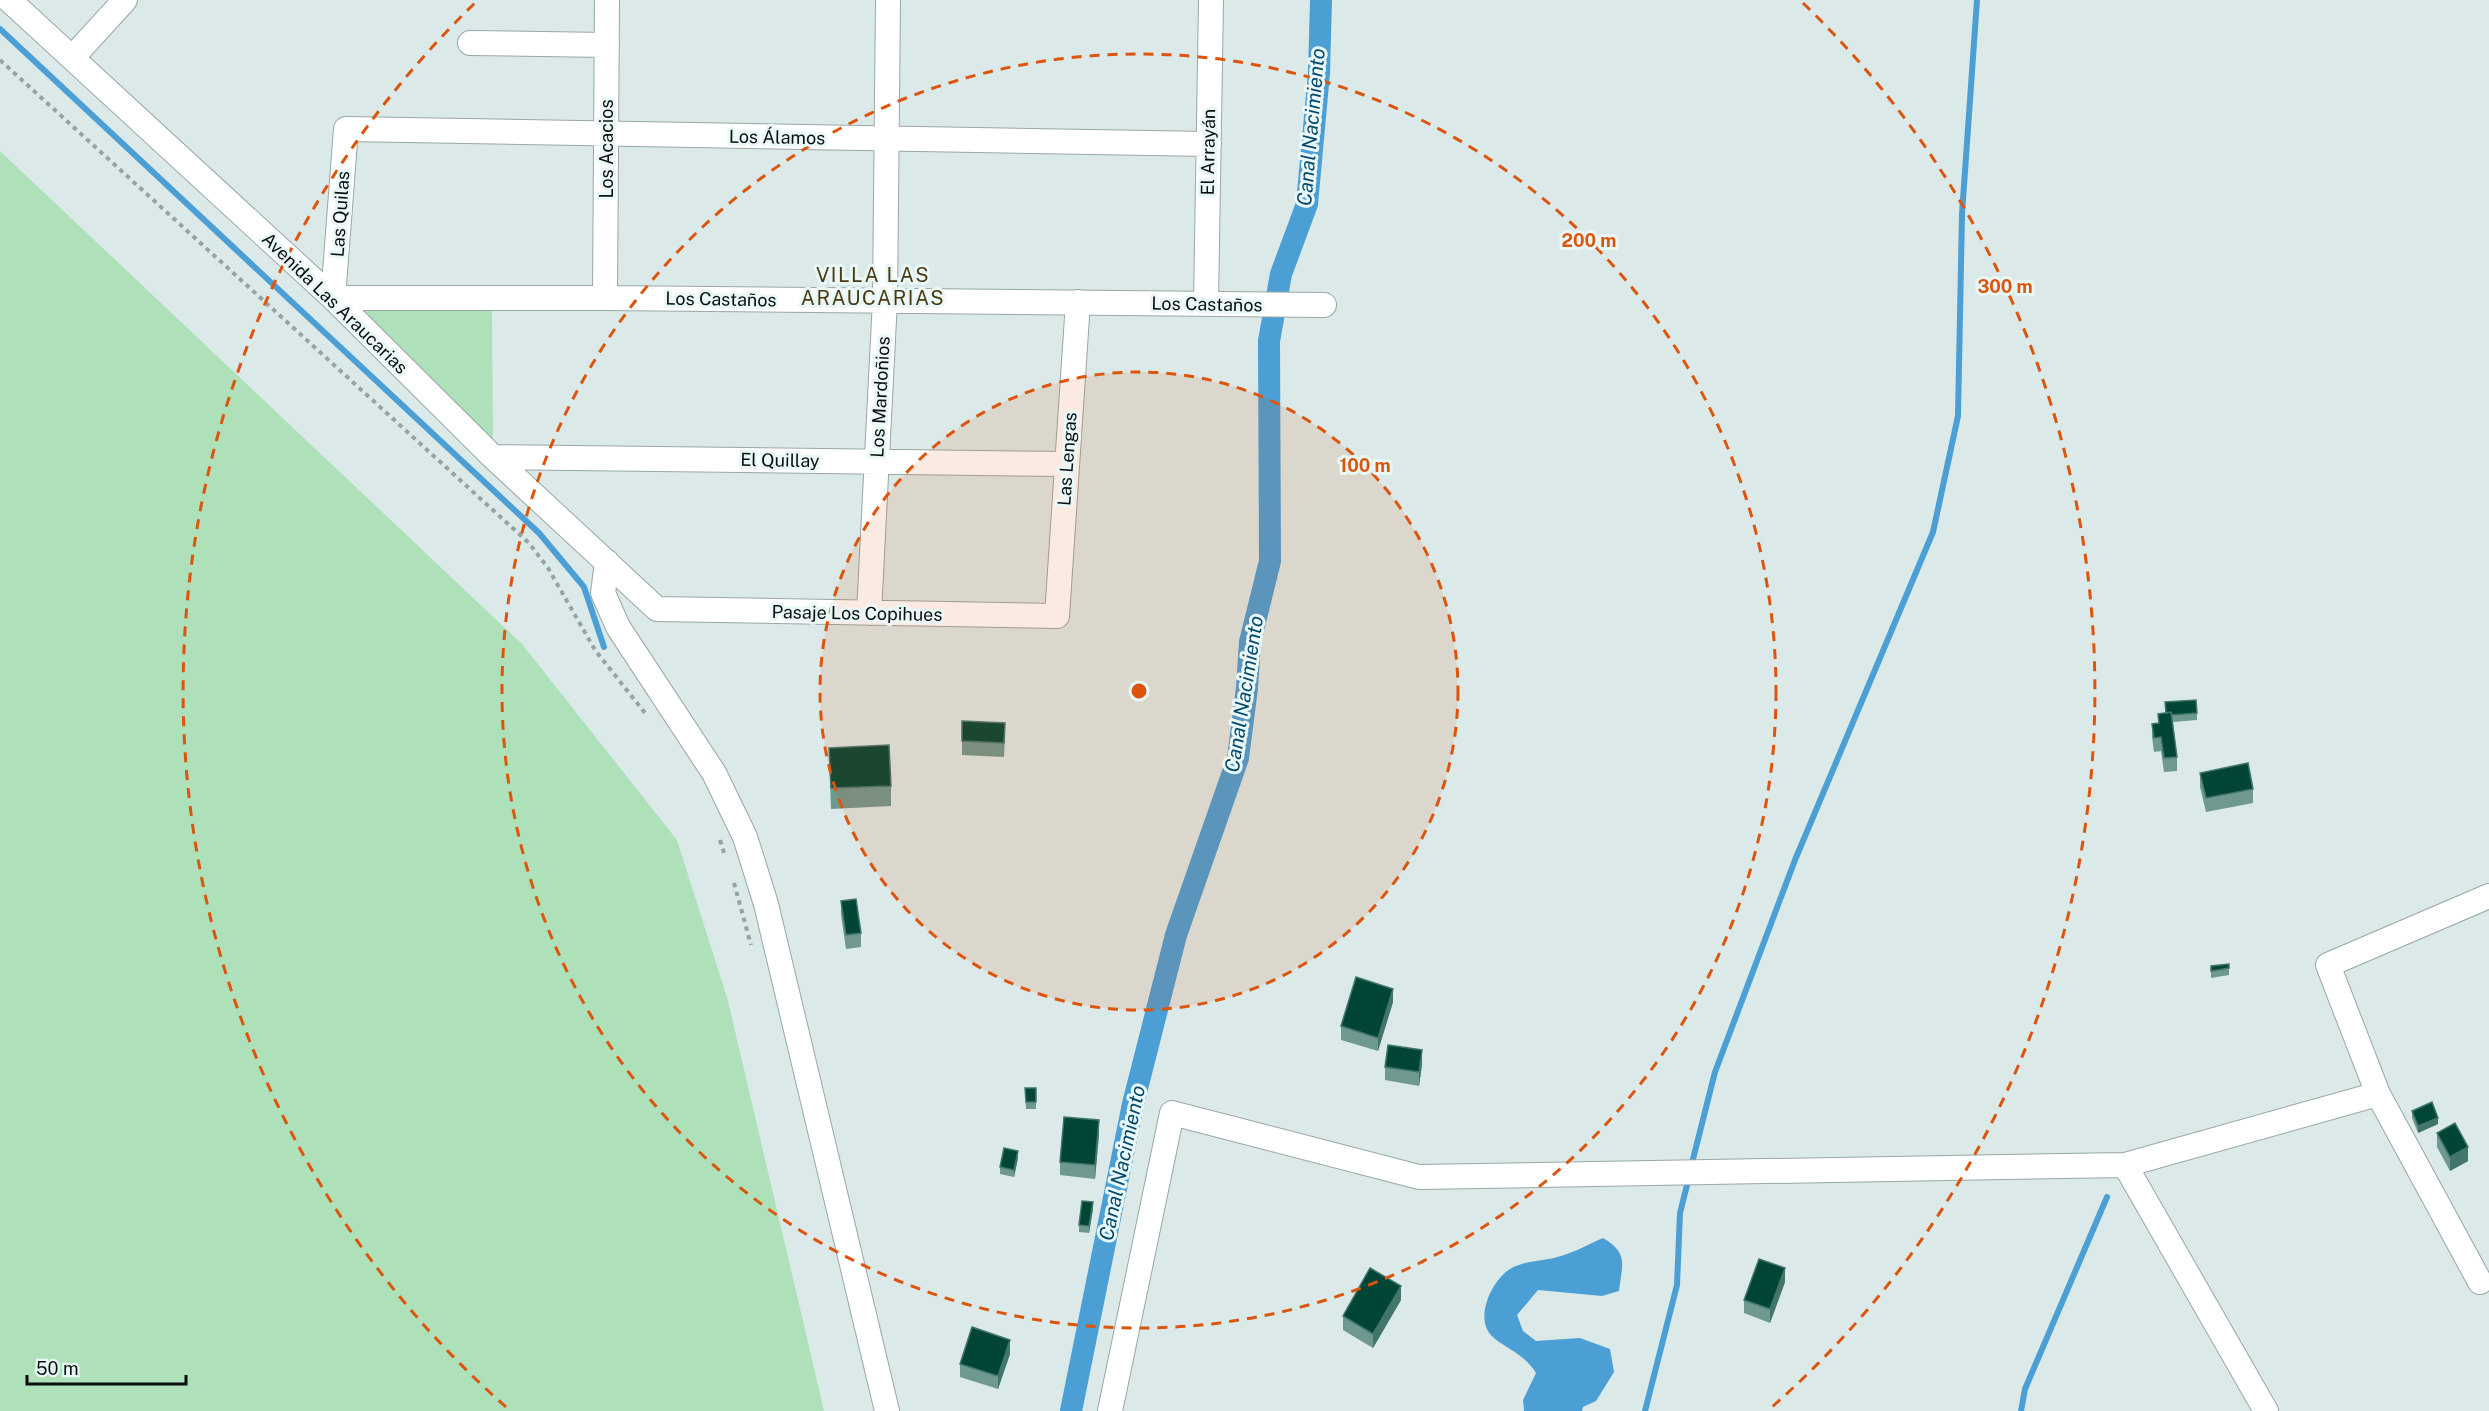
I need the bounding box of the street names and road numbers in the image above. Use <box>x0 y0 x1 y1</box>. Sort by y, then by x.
street label: Los Acacios <box>596 99 617 199</box>
street label: El Arrayán <box>1197 108 1219 196</box>
street label: Los Álamos <box>729 125 825 148</box>
street label: Las Quilas <box>327 170 353 258</box>
street label: Avenida Las Araucarias <box>258 228 412 378</box>
street label: Los Castaños <box>665 288 777 310</box>
street label: Los Castaños <box>1151 293 1263 315</box>
street label: Los Mardoñios <box>866 336 894 458</box>
street label: Las Lengas <box>1053 411 1081 507</box>
street label: El Quillay <box>740 449 820 471</box>
street label: Pasaje Los Copihues <box>771 601 943 625</box>

